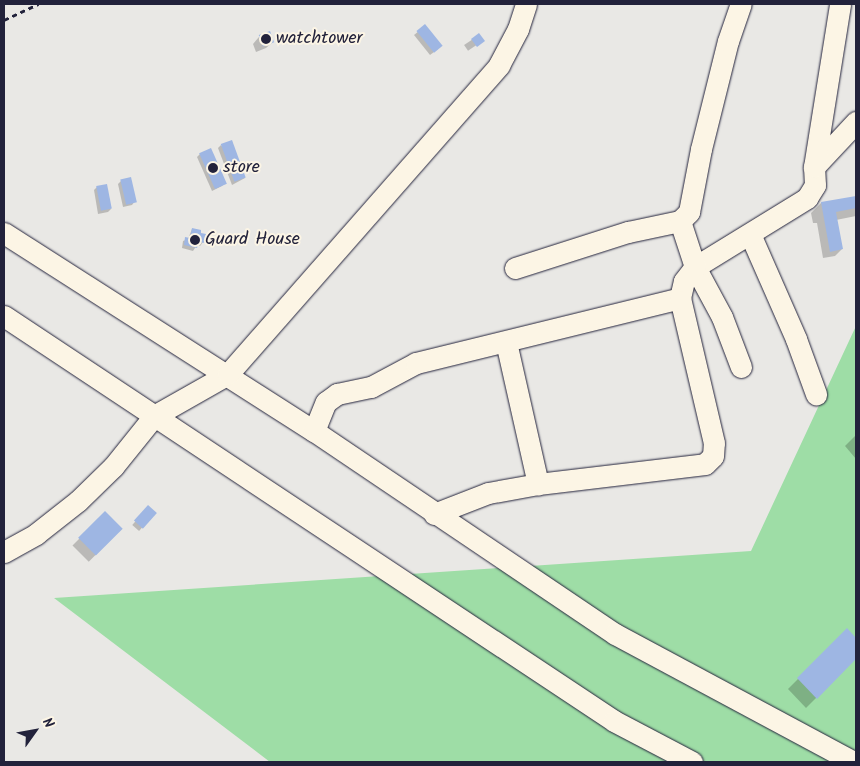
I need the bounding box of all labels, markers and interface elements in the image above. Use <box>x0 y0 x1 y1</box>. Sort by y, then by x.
place label: watchtower <box>276 28 362 50</box>
marker: watchtower <box>260 33 272 45</box>
place label: store <box>223 157 260 179</box>
marker: store <box>207 162 219 174</box>
place label: Guard House <box>205 229 300 251</box>
marker: Guard House <box>189 234 201 246</box>
north arrow <box>10 706 60 756</box>
text: N <box>36 713 59 733</box>

